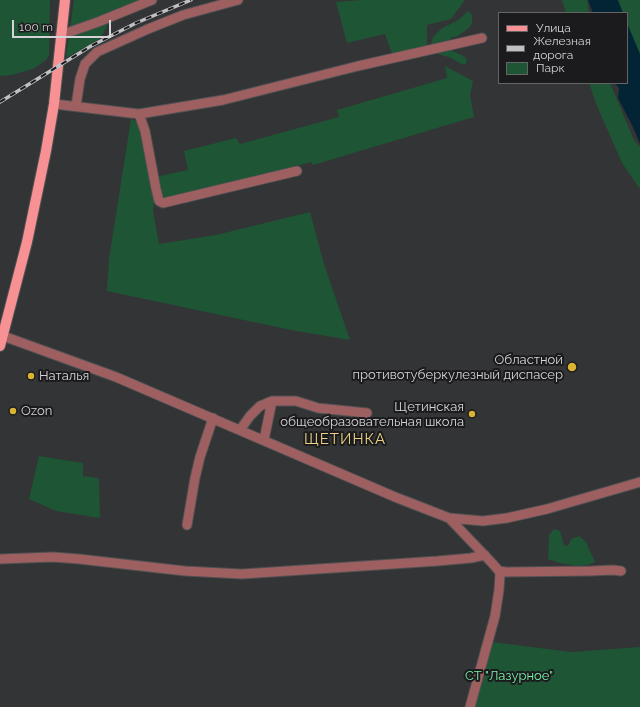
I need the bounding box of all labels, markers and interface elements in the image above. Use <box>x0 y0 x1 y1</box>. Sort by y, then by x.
scale bar <box>14 12 113 38</box>
legend <box>498 12 628 84</box>
text: 100 m <box>19 20 53 34</box>
text: Улица <box>536 21 571 35</box>
text: Железная дорога <box>533 34 591 62</box>
text: Парк <box>536 61 565 75</box>
place label: Областной противотуберкулезный диспасер <box>353 352 563 383</box>
marker: Областной противотуберкулезный диспасер <box>566 361 578 373</box>
place label: Наталья <box>39 368 89 384</box>
marker: Наталья <box>26 371 36 381</box>
place label: Щетинская общеобразовательная школа <box>280 399 464 430</box>
place label: Ozon <box>21 403 52 419</box>
marker: Ozon <box>8 406 18 416</box>
marker: Щетинская общеобразовательная школа <box>467 409 477 419</box>
district label: ЩЕТИНКА <box>304 430 386 448</box>
park label: СТ "Лазурное" <box>465 668 553 684</box>

